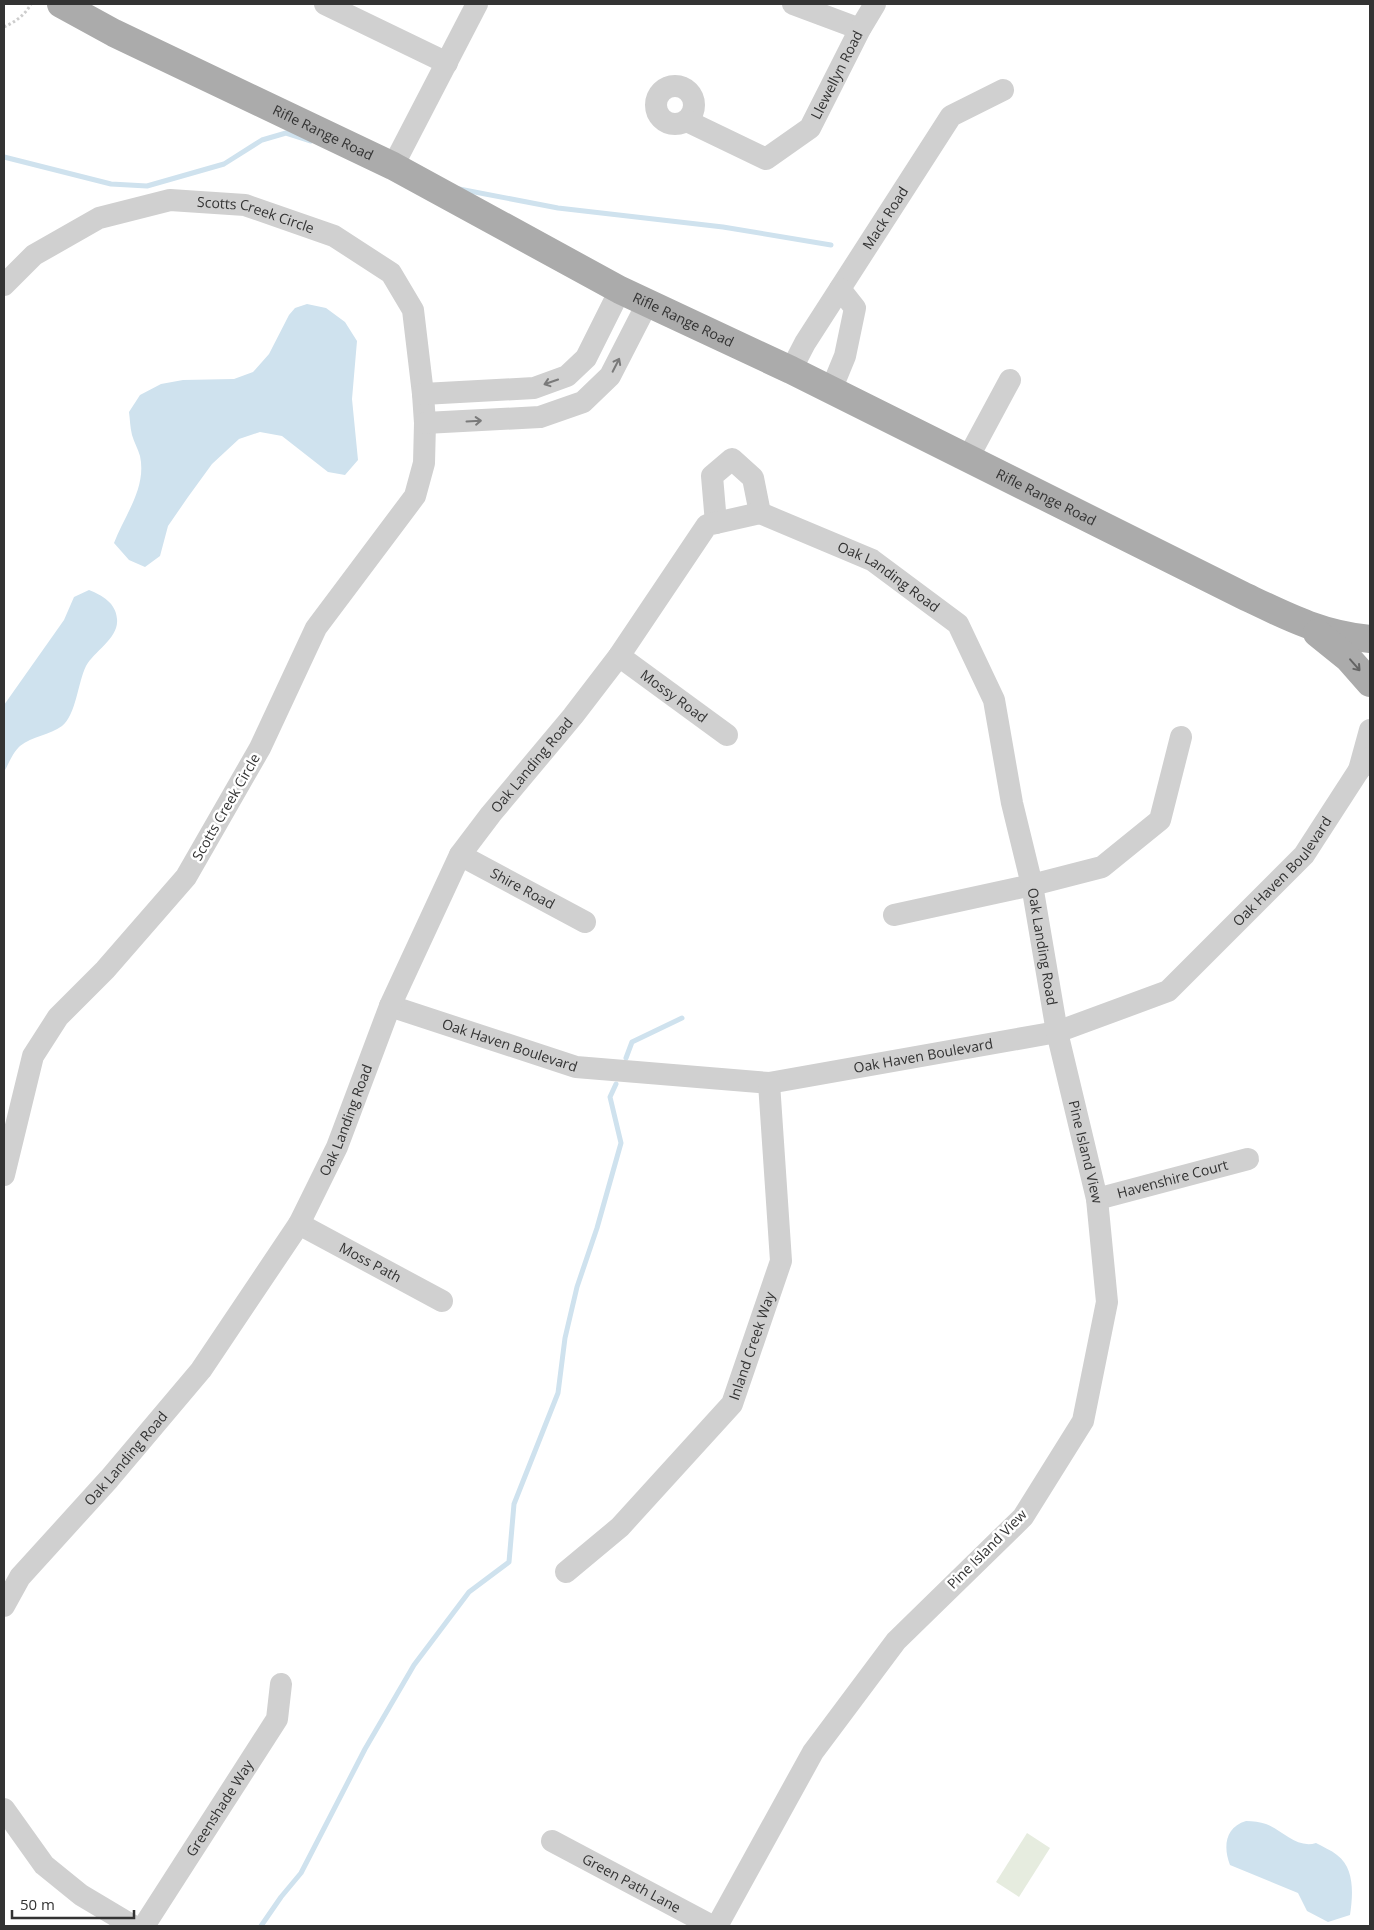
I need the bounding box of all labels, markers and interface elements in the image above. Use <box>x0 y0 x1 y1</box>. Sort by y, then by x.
street label: Llewellyn Road <box>806 27 867 122</box>
street label: Rifle Range Road <box>270 100 377 164</box>
street label: Mack Road <box>858 183 912 253</box>
street label: Scotts Creek Circle <box>197 192 317 237</box>
street label: Rifle Range Road <box>630 287 737 351</box>
one-way arrow <box>611 357 621 372</box>
one-way arrow <box>544 378 560 387</box>
one-way arrow <box>465 416 481 425</box>
street label: Rifle Range Road <box>993 464 1100 530</box>
street label: Oak Landing Road <box>835 537 944 616</box>
one-way arrow <box>1349 659 1360 672</box>
street label: Mossy Road <box>637 665 711 727</box>
street label: Oak Landing Road <box>486 713 577 816</box>
street label: Scotts Creek Circle <box>187 750 264 864</box>
street label: Oak Haven Boulevard <box>1228 812 1336 930</box>
street label: Shire Road <box>487 863 558 913</box>
street label: Oak Landing Road <box>1024 886 1062 1007</box>
street label: Oak Haven Boulevard <box>440 1014 580 1076</box>
street label: Oak Haven Boulevard <box>852 1034 994 1077</box>
street label: Oak Landing Road <box>314 1062 376 1179</box>
street label: Pine Island View <box>1065 1098 1108 1205</box>
street label: Havenshire Court <box>1115 1155 1230 1202</box>
street label: Moss Path <box>336 1238 405 1286</box>
street label: Inland Creek Way <box>724 1288 779 1403</box>
street label: Oak Landing Road <box>79 1407 171 1509</box>
street label: Pine Island View <box>943 1505 1031 1593</box>
street label: Greenshade Way <box>181 1755 258 1860</box>
street label: Green Path Lane <box>579 1849 684 1917</box>
scale bar <box>12 1888 135 1920</box>
text: 50 m <box>20 1894 55 1914</box>

